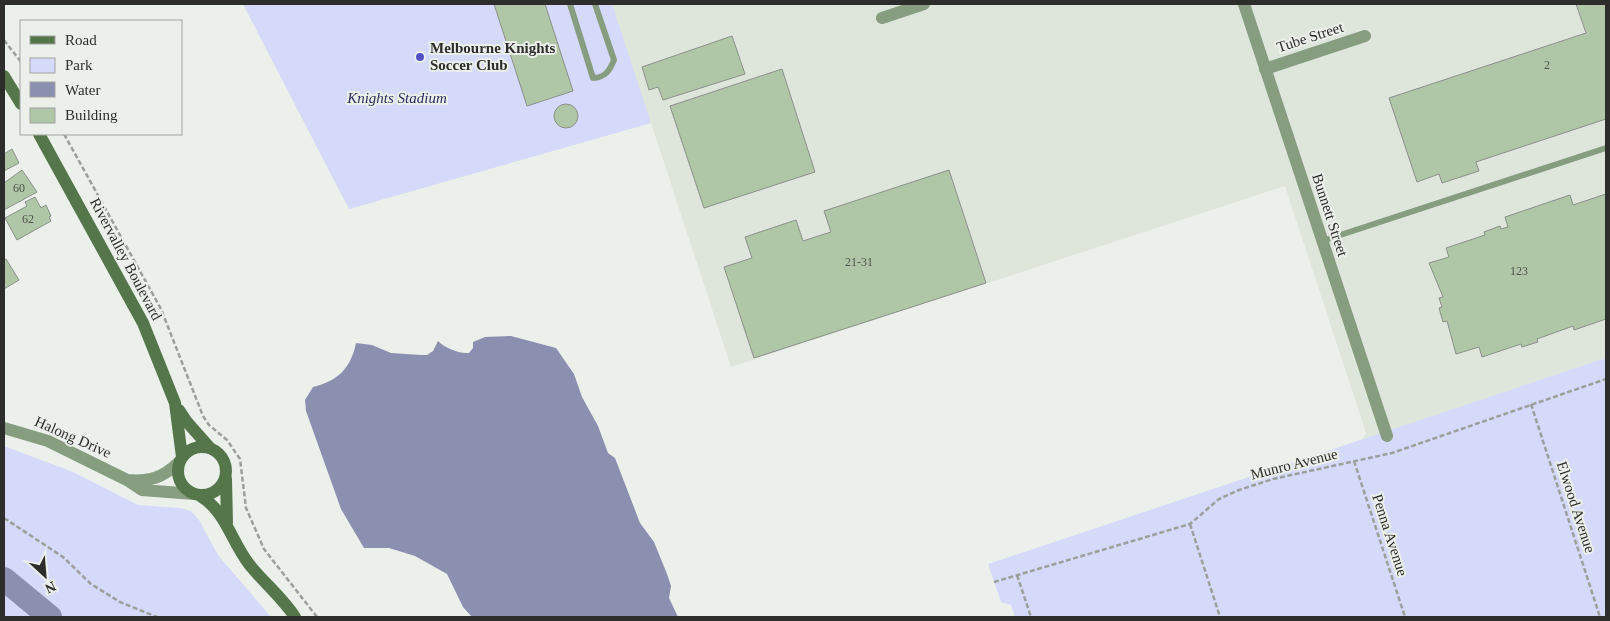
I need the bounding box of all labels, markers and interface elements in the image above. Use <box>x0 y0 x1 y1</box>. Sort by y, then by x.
street label: Tube Street <box>1275 18 1346 55</box>
legend <box>20 20 182 135</box>
text: Road <box>65 32 97 48</box>
place label: Melbourne Knights Soccer Club <box>430 40 556 73</box>
marker: Melbourne Knights Soccer Club <box>414 51 426 63</box>
text: Park <box>65 57 93 73</box>
house number: 2 <box>1544 58 1550 72</box>
text: Water <box>65 82 100 98</box>
park label: Knights Stadium <box>346 90 447 106</box>
text: Building <box>65 107 118 123</box>
street label: Bunnett Street <box>1309 172 1351 259</box>
house number: 60 <box>13 181 25 195</box>
street label: Rivervalley Boulevard <box>87 195 165 323</box>
house number: 62 <box>22 212 34 226</box>
house number: 21-31 <box>845 255 873 269</box>
house number: 123 <box>1510 264 1528 278</box>
street label: Halong Drive <box>32 413 114 461</box>
street label: Munro Avenue <box>1249 445 1340 483</box>
street label: Elwood Avenue <box>1554 459 1598 555</box>
street label: Penna Avenue <box>1369 492 1411 578</box>
north arrow <box>20 551 70 601</box>
text: N <box>43 578 58 596</box>

